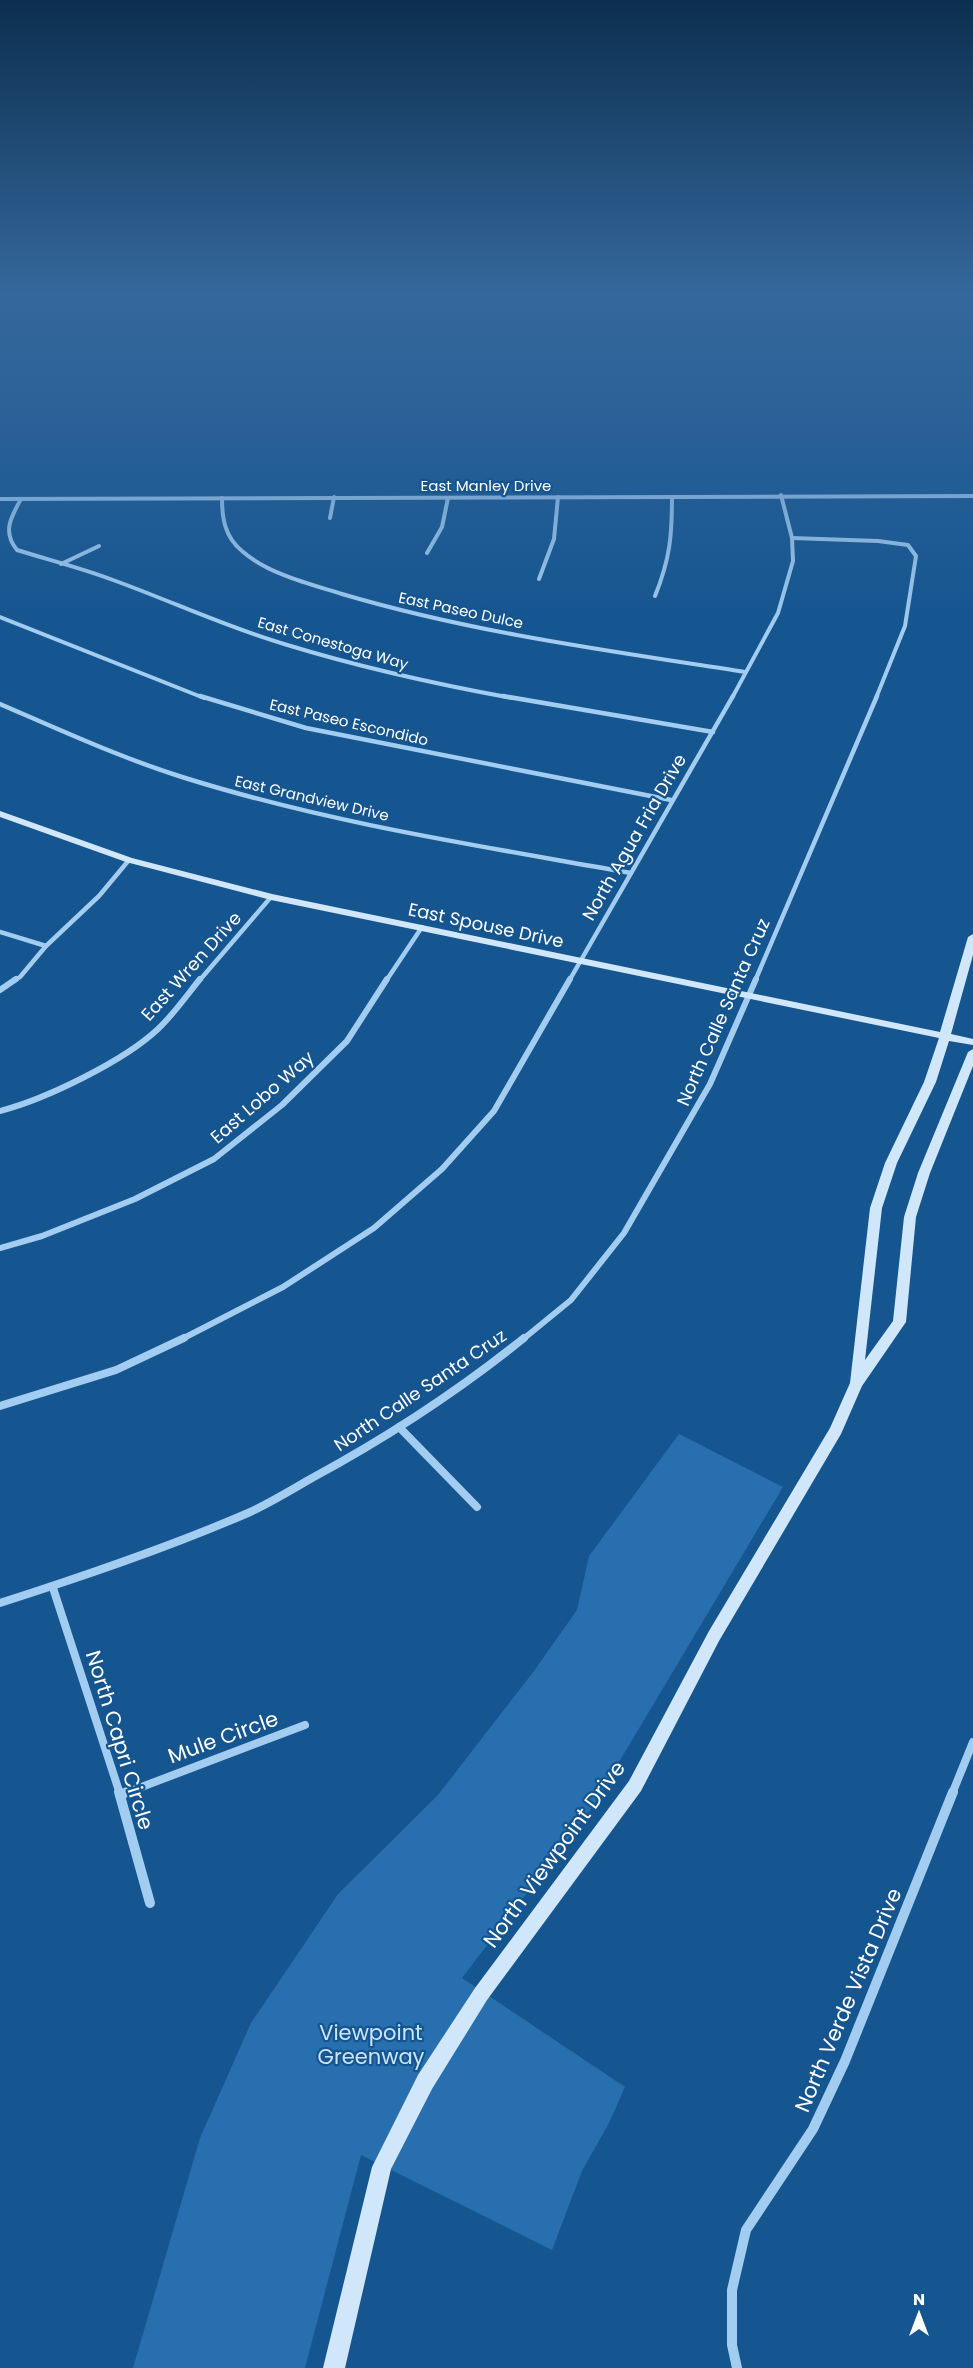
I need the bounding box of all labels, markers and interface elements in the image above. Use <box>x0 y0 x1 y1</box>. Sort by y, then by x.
street label: East Manley Drive <box>421 475 551 496</box>
street label: East Paseo Dulce <box>397 587 525 633</box>
street label: East Conestoga Way <box>255 611 411 675</box>
street label: East Paseo Escondido <box>268 694 430 750</box>
street label: North Agua Fria Drive <box>576 749 692 925</box>
street label: East Grandview Drive <box>233 770 391 826</box>
street label: East Spouse Drive <box>406 896 566 954</box>
street label: East Wren Drive <box>135 906 247 1026</box>
street label: North Calle Santa Cruz <box>670 914 776 1110</box>
street label: East Lobo Way <box>205 1045 319 1149</box>
street label: North Calle Santa Cruz <box>329 1323 511 1457</box>
street label: North Capri Circle <box>79 1647 161 1833</box>
street label: Mule Circle <box>164 1704 282 1770</box>
street label: North Viewpoint Drive <box>476 1755 632 1953</box>
street label: North Verde Vista Drive <box>788 1883 908 2117</box>
park label: Viewpoint Greenway <box>318 2018 425 2071</box>
north arrow <box>889 2284 949 2344</box>
text: N <box>913 2288 925 2311</box>

